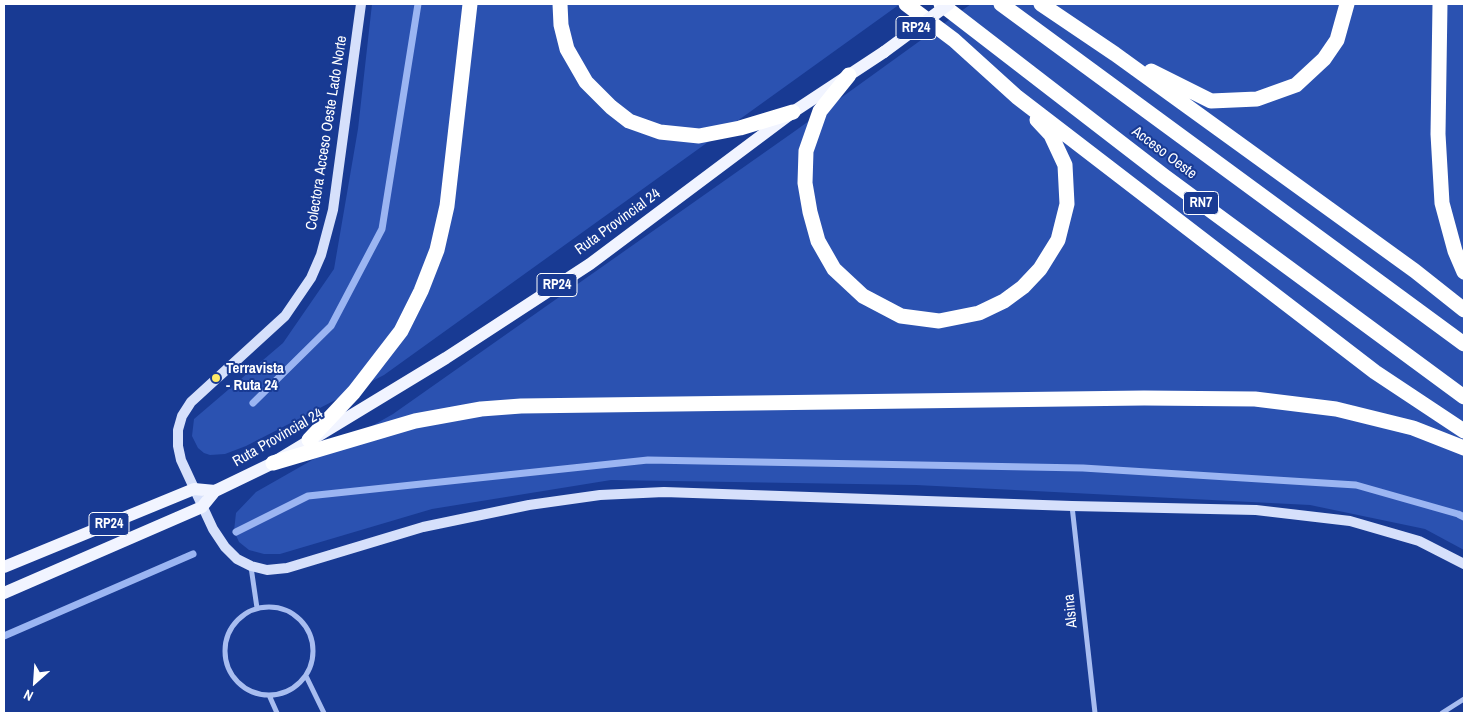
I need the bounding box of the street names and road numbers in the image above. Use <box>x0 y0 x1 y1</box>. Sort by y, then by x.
road number: RP24 <box>896 16 936 40</box>
street label: Colectora Acceso Oeste Lado Norte <box>303 34 351 232</box>
street label: Acceso Oeste <box>1128 123 1200 183</box>
street label: Ruta Provincial 24 <box>572 185 664 259</box>
road number: RN7 <box>1184 192 1218 214</box>
road number: RP24 <box>537 274 577 296</box>
street label: Ruta Provincial 24 <box>230 405 326 471</box>
road number: RP24 <box>89 512 129 536</box>
street label: Alsina <box>1060 593 1082 629</box>

